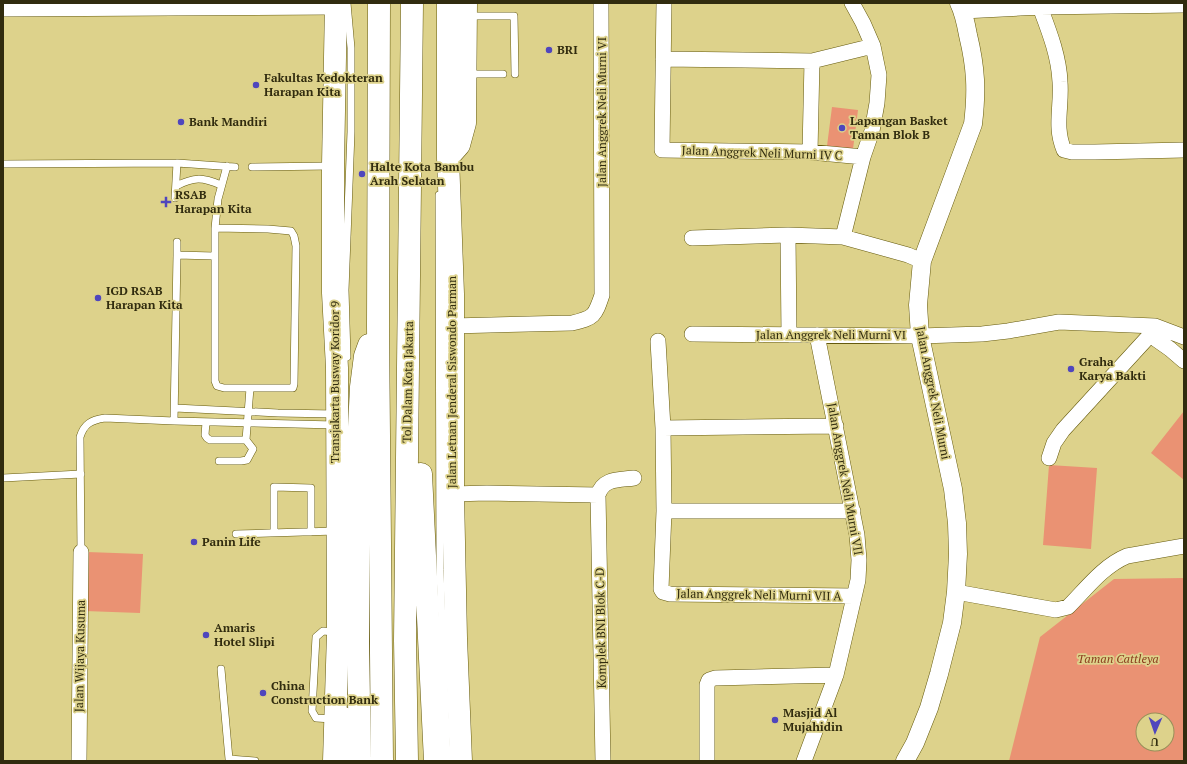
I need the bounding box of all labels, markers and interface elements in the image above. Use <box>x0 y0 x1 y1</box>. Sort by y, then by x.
street label: Jalan Anggrek Neli Murni VI <box>594 37 609 187</box>
place label: BRI <box>557 42 578 57</box>
marker: BRI <box>544 45 554 55</box>
place label: Fakultas Kedokteran Harapan Kita <box>264 70 383 99</box>
marker: Fakultas Kedokteran Harapan Kita <box>251 80 261 90</box>
place label: Lapangan Basket Taman Blok B <box>850 113 948 142</box>
place label: Bank Mandiri <box>189 114 267 129</box>
marker: Bank Mandiri <box>176 117 186 127</box>
marker: Lapangan Basket Taman Blok B <box>837 123 847 133</box>
street label: Jalan Anggrek Neli Murni IV C <box>682 142 843 163</box>
place label: Halte Kota Bambu Arah Selatan <box>370 159 475 188</box>
marker: Halte Kota Bambu Arah Selatan <box>357 169 367 179</box>
place label: RSAB Harapan Kita <box>175 187 252 216</box>
marker: RSAB Harapan Kita <box>160 196 172 208</box>
street label: Jalan Letnan Jenderal Siswondo Parman <box>444 276 459 488</box>
place label: IGD RSAB Harapan Kita <box>106 283 183 312</box>
marker: IGD RSAB Harapan Kita <box>93 293 103 303</box>
street label: Transjakarta Busway Koridor 9 <box>327 301 342 463</box>
street label: Tol Dalam Kota Jakarta <box>399 321 416 443</box>
street label: Jalan Anggrek Neli Murni <box>913 325 954 461</box>
street label: Jalan Anggrek Neli Murni VI <box>756 327 906 342</box>
place label: Graha Karya Bakti <box>1079 354 1146 383</box>
marker: Graha Karya Bakti <box>1066 364 1076 374</box>
street label: Jalan Anggrek Neli Murni VII <box>825 402 866 556</box>
place label: Panin Life <box>202 534 261 549</box>
marker: Panin Life <box>189 537 199 547</box>
street label: Komplek BNI Blok C-D <box>592 567 609 689</box>
street label: Jalan Anggrek Neli Murni VII A <box>676 586 842 603</box>
street label: Jalan Wijaya Kusuma <box>71 600 88 712</box>
place label: Amaris Hotel Slipi <box>214 620 275 649</box>
marker: Amaris Hotel Slipi <box>201 630 211 640</box>
park label: Taman Cattleya <box>1077 651 1159 666</box>
place label: China Construction Bank <box>271 678 378 707</box>
marker: China Construction Bank <box>258 688 268 698</box>
place label: Masjid Al Mujahidin <box>783 705 843 734</box>
north arrow <box>1135 712 1175 752</box>
marker: Masjid Al Mujahidin <box>770 715 780 725</box>
text: U <box>1150 735 1159 749</box>

